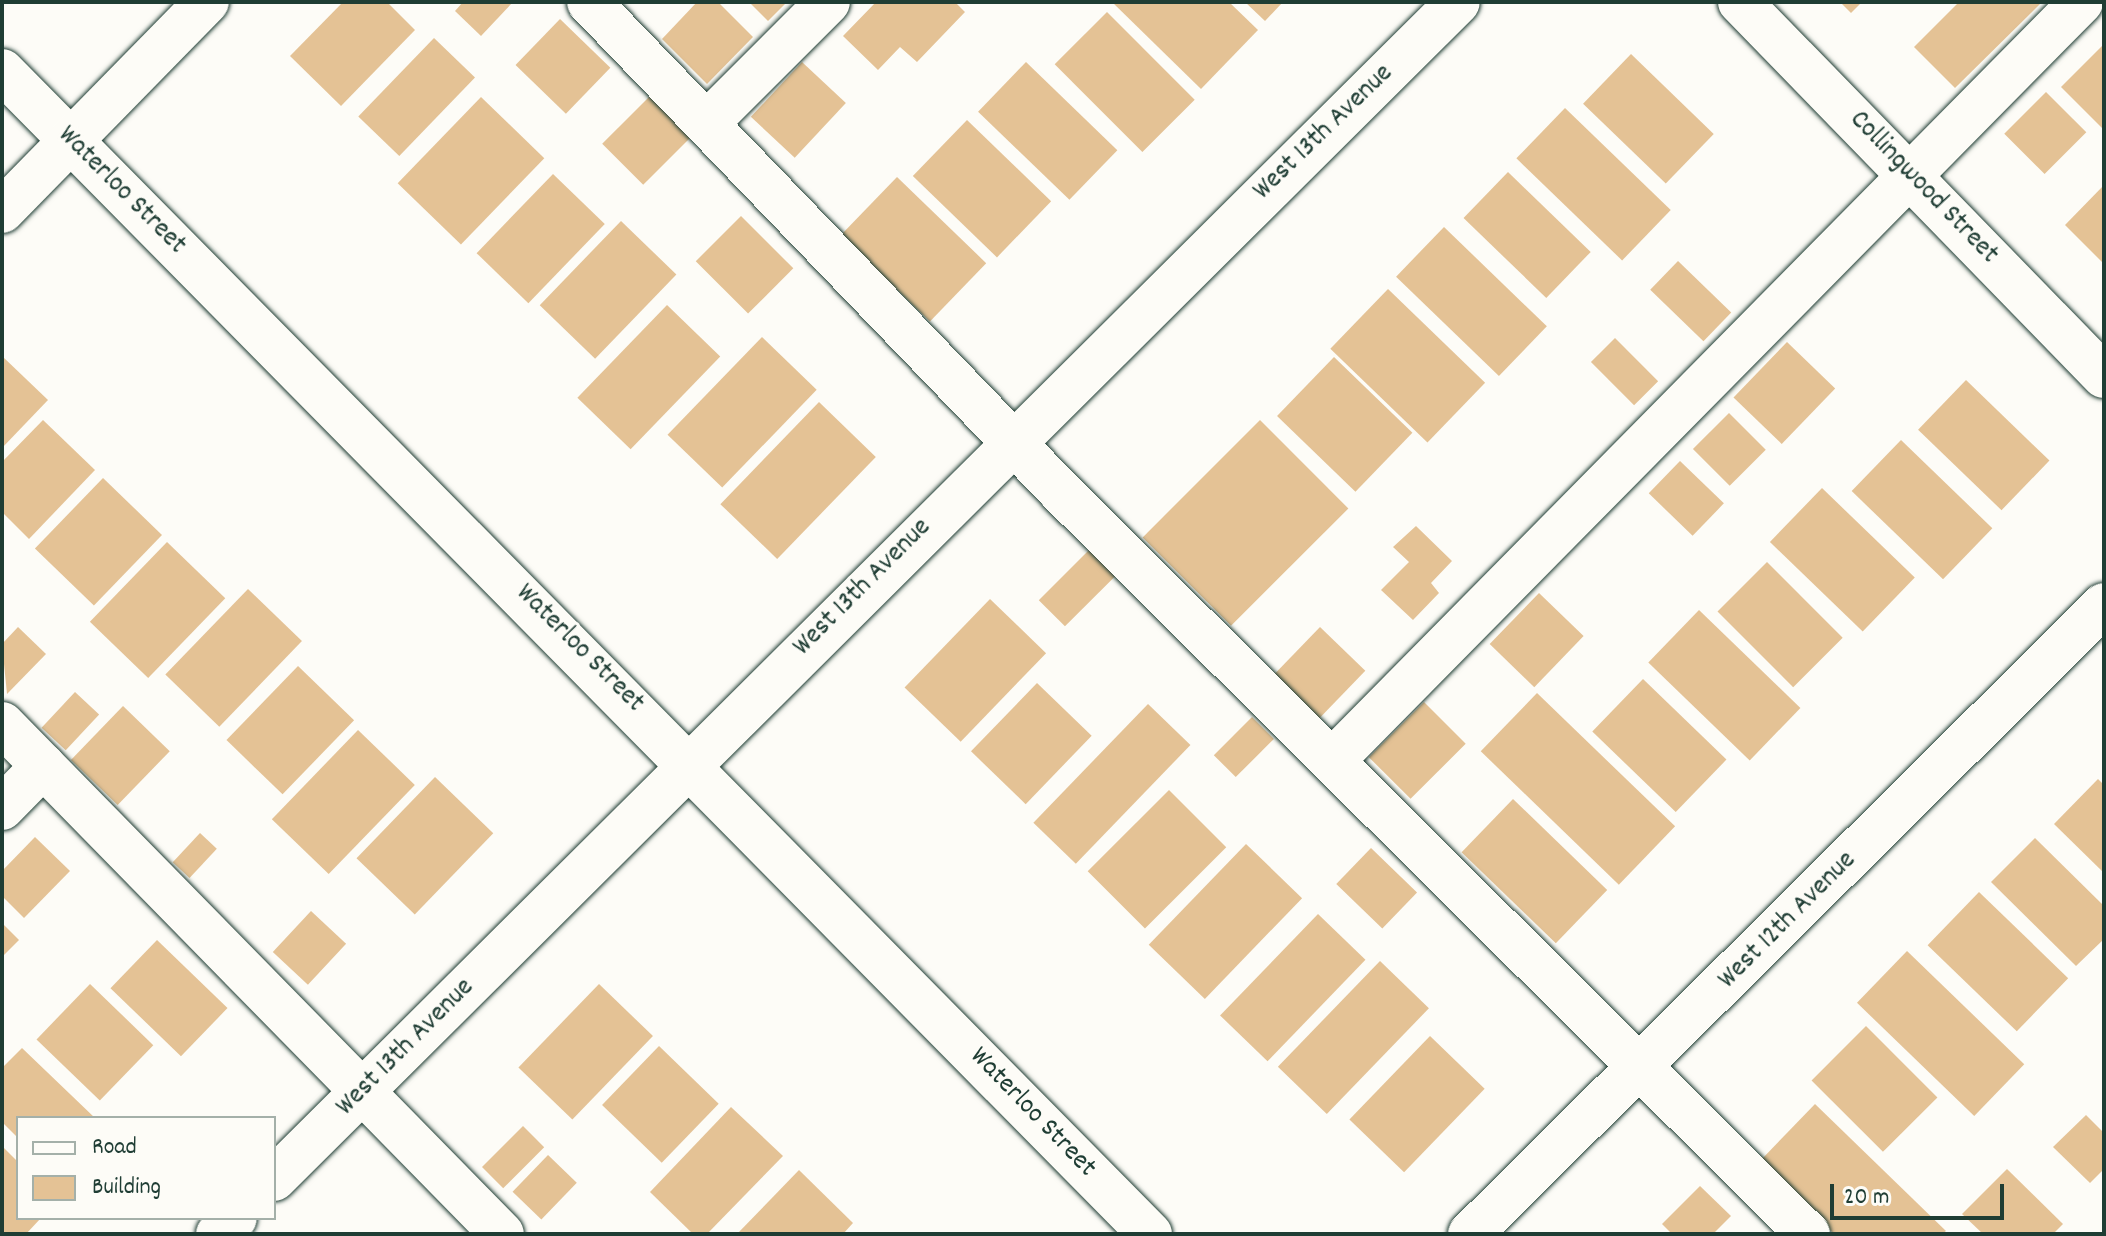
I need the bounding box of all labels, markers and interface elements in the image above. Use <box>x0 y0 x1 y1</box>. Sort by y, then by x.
street label: West 13th Avenue <box>1247 58 1401 208</box>
street label: Collingwood Street <box>1841 104 2005 272</box>
street label: Waterloo Street <box>50 120 192 262</box>
street label: West 13th Avenue <box>787 512 939 664</box>
street label: Waterloo Street <box>508 578 650 720</box>
street label: West 12th Avenue <box>1712 845 1864 997</box>
street label: West 13th Avenue <box>330 972 482 1124</box>
street label: Waterloo Street <box>961 1041 1103 1185</box>
legend <box>16 1116 276 1220</box>
text: Road <box>92 1131 137 1165</box>
scale bar <box>1834 1168 2008 1218</box>
text: Building <box>92 1171 161 1205</box>
text: 20 m <box>1844 1181 1890 1215</box>

